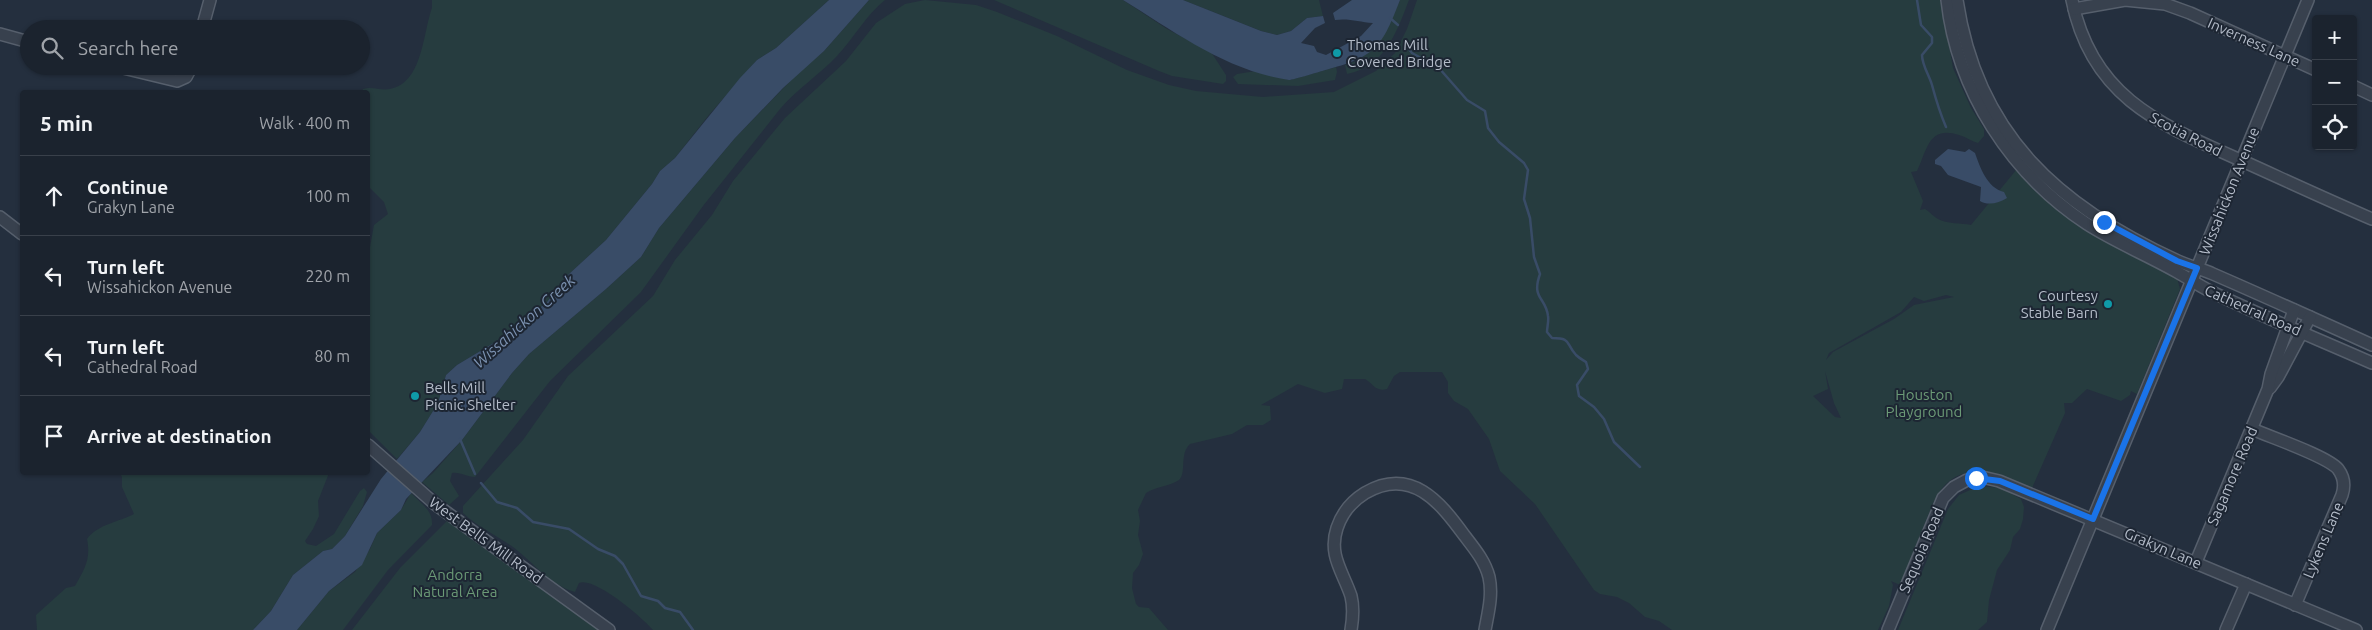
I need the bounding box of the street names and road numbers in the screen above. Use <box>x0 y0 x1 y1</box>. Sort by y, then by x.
street label: Inverness Lane <box>2205 14 2303 70</box>
street label: Scotia Road <box>2147 109 2225 159</box>
street label: Wissahickon Avenue <box>2196 125 2262 257</box>
street label: Cathedral Road <box>2202 281 2304 339</box>
street label: Sagamore Road <box>2204 424 2260 528</box>
street label: West Bells Mill Road <box>426 493 546 587</box>
street label: Lykens Lane <box>2299 499 2347 581</box>
street label: Sequoia Road <box>1895 505 1947 595</box>
street label: Grakyn Lane <box>2122 524 2204 572</box>

